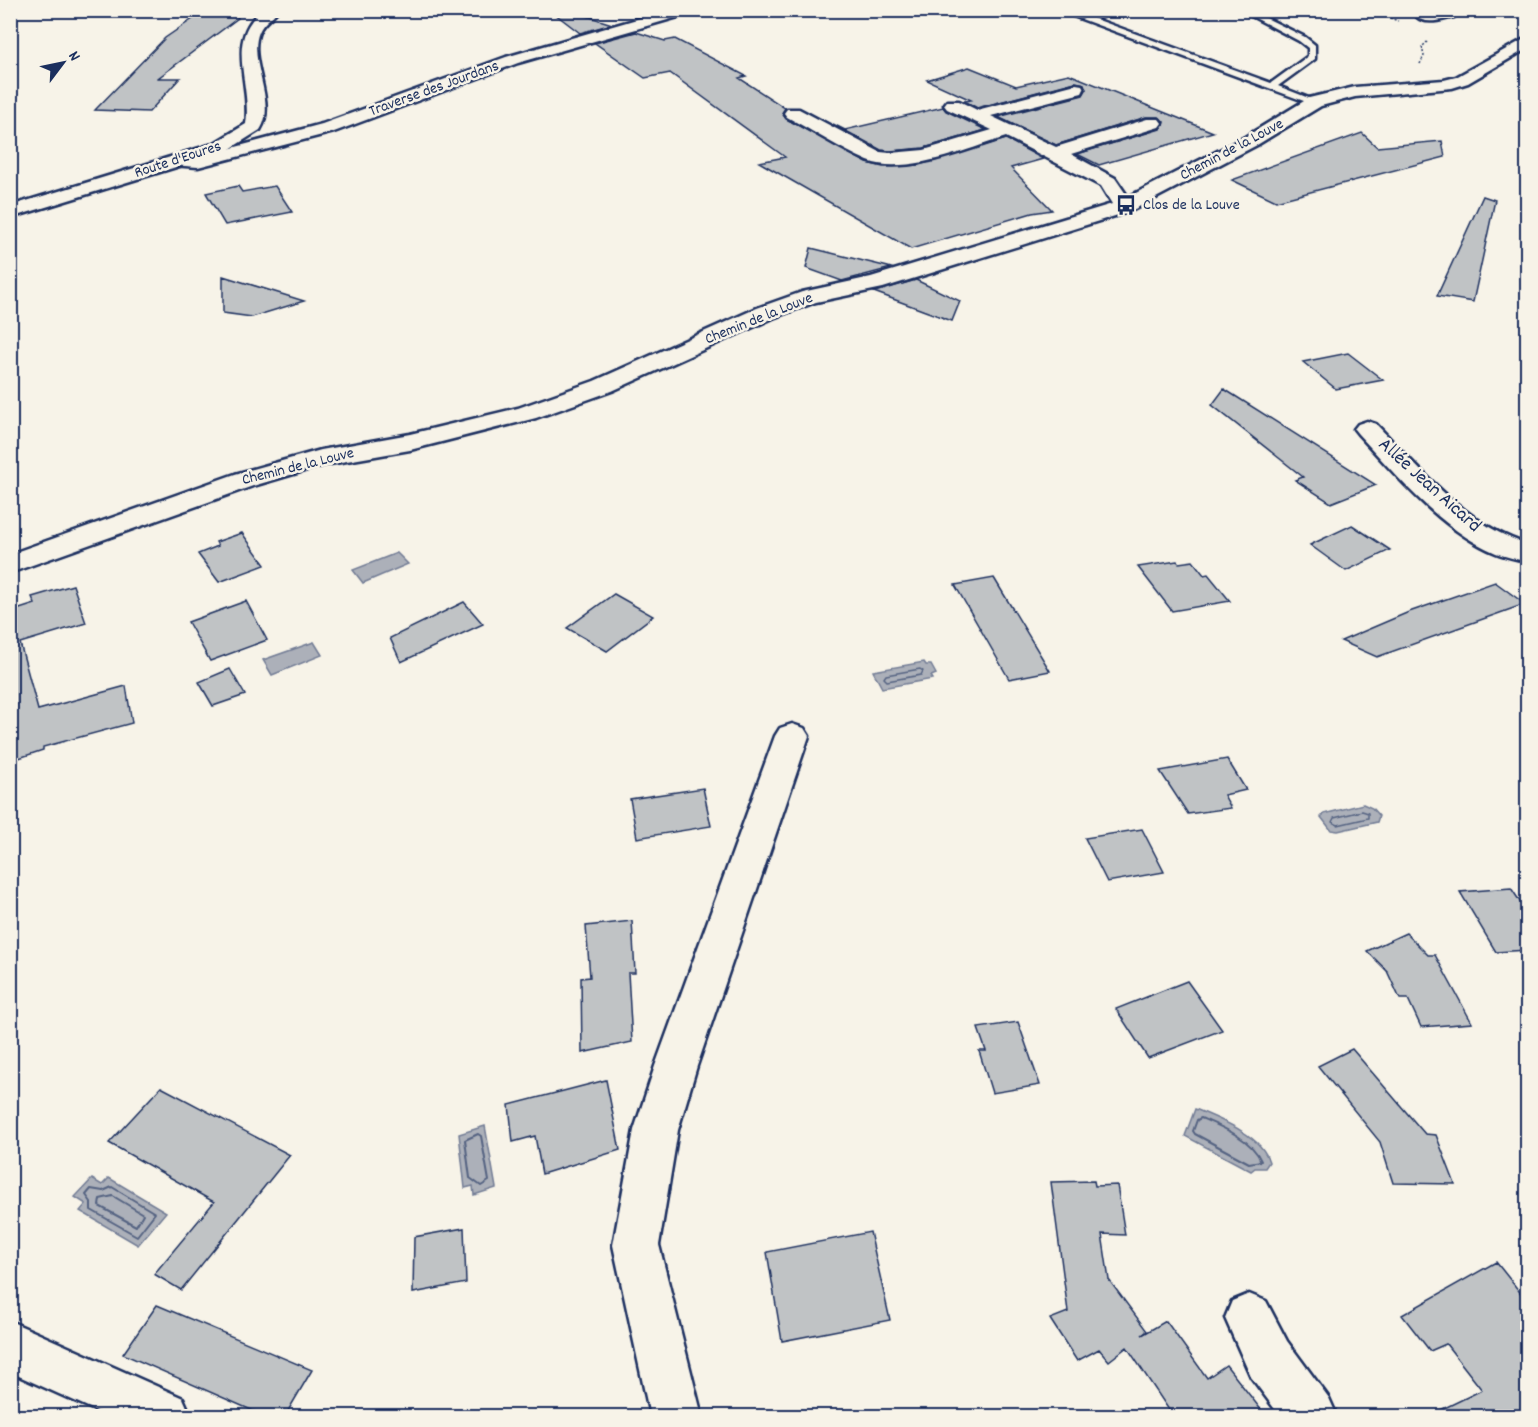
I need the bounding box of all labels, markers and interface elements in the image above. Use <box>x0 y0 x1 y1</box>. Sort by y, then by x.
north arrow <box>33 33 93 93</box>
text: N <box>62 47 85 66</box>
street label: Traverse des Jourdans <box>366 55 502 123</box>
street label: Chemin de la Louve <box>1176 113 1288 187</box>
street label: Route d'Eoures <box>132 135 225 185</box>
bus stop icon: Clos de la Louve <box>1114 193 1138 217</box>
place label: Clos de la Louve <box>1143 194 1240 217</box>
street label: Chemin de la Louve <box>702 287 816 351</box>
street label: Allée Jean Aicard <box>1371 432 1487 540</box>
street label: Chemin de la Louve <box>240 442 356 492</box>

